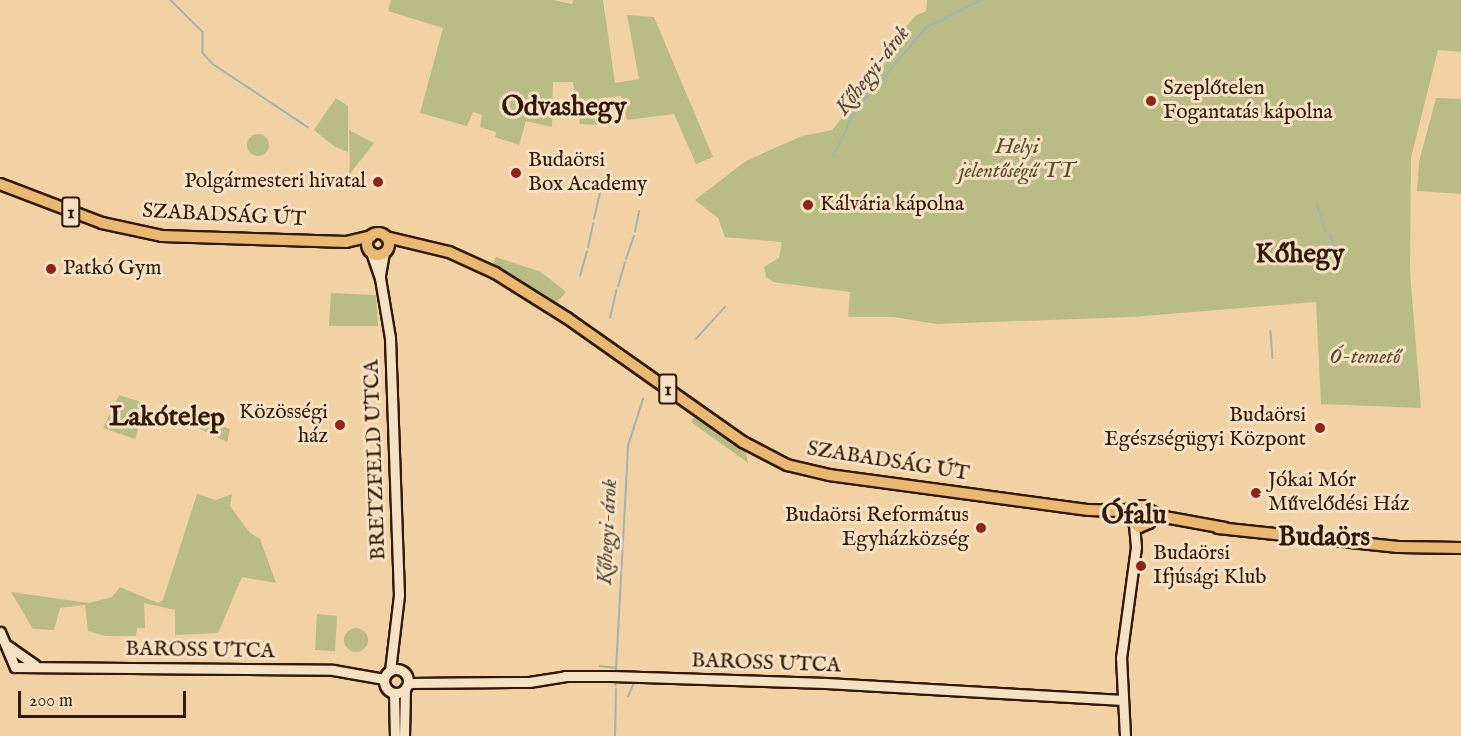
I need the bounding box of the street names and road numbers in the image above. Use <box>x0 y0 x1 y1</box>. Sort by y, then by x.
road number: 1 <box>60 195 82 229</box>
street label: SZABADSÁG ÚT <box>142 199 306 233</box>
street label: BRETZFELD UTCA <box>360 359 392 561</box>
road number: 1 <box>658 372 678 406</box>
street label: SZABADSÁG ÚT <box>805 437 971 487</box>
street label: BAROSS UTCA <box>125 637 275 665</box>
street label: BAROSS UTCA <box>691 649 841 679</box>

